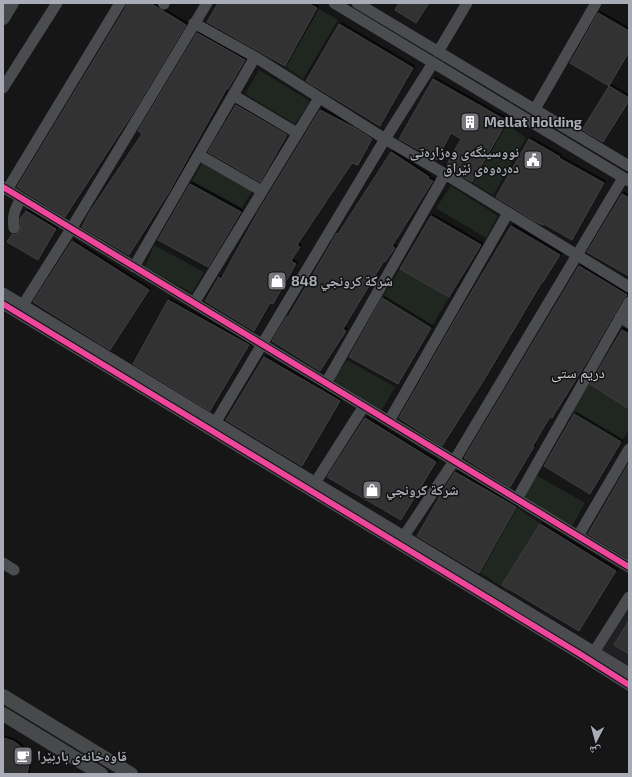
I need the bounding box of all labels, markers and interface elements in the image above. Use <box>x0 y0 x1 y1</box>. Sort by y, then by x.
building icon: Mellat Holding <box>459 111 481 133</box>
place label: Mellat Holding <box>484 113 582 130</box>
place label: نووسینگەی وەزارەتی دەرەوەی ئێراق <box>410 143 519 177</box>
public building icon: نووسینگەی وەزارەتی دەرەوەی ئێراق <box>522 149 544 171</box>
shop icon: شركة كرونجي 848 <box>266 270 288 292</box>
place label: شركة كرونجي 848 <box>291 272 393 292</box>
district label: دریم ستی <box>551 363 605 383</box>
shop icon: شركة كرونجي <box>361 479 383 501</box>
place label: شركة كرونجي <box>386 481 459 501</box>
north arrow <box>576 721 616 761</box>
text: ش <box>588 742 602 759</box>
cafe icon: قاوەخانەی باربێرا <box>12 745 34 767</box>
place label: قاوەخانەی باربێرا <box>37 747 127 765</box>

